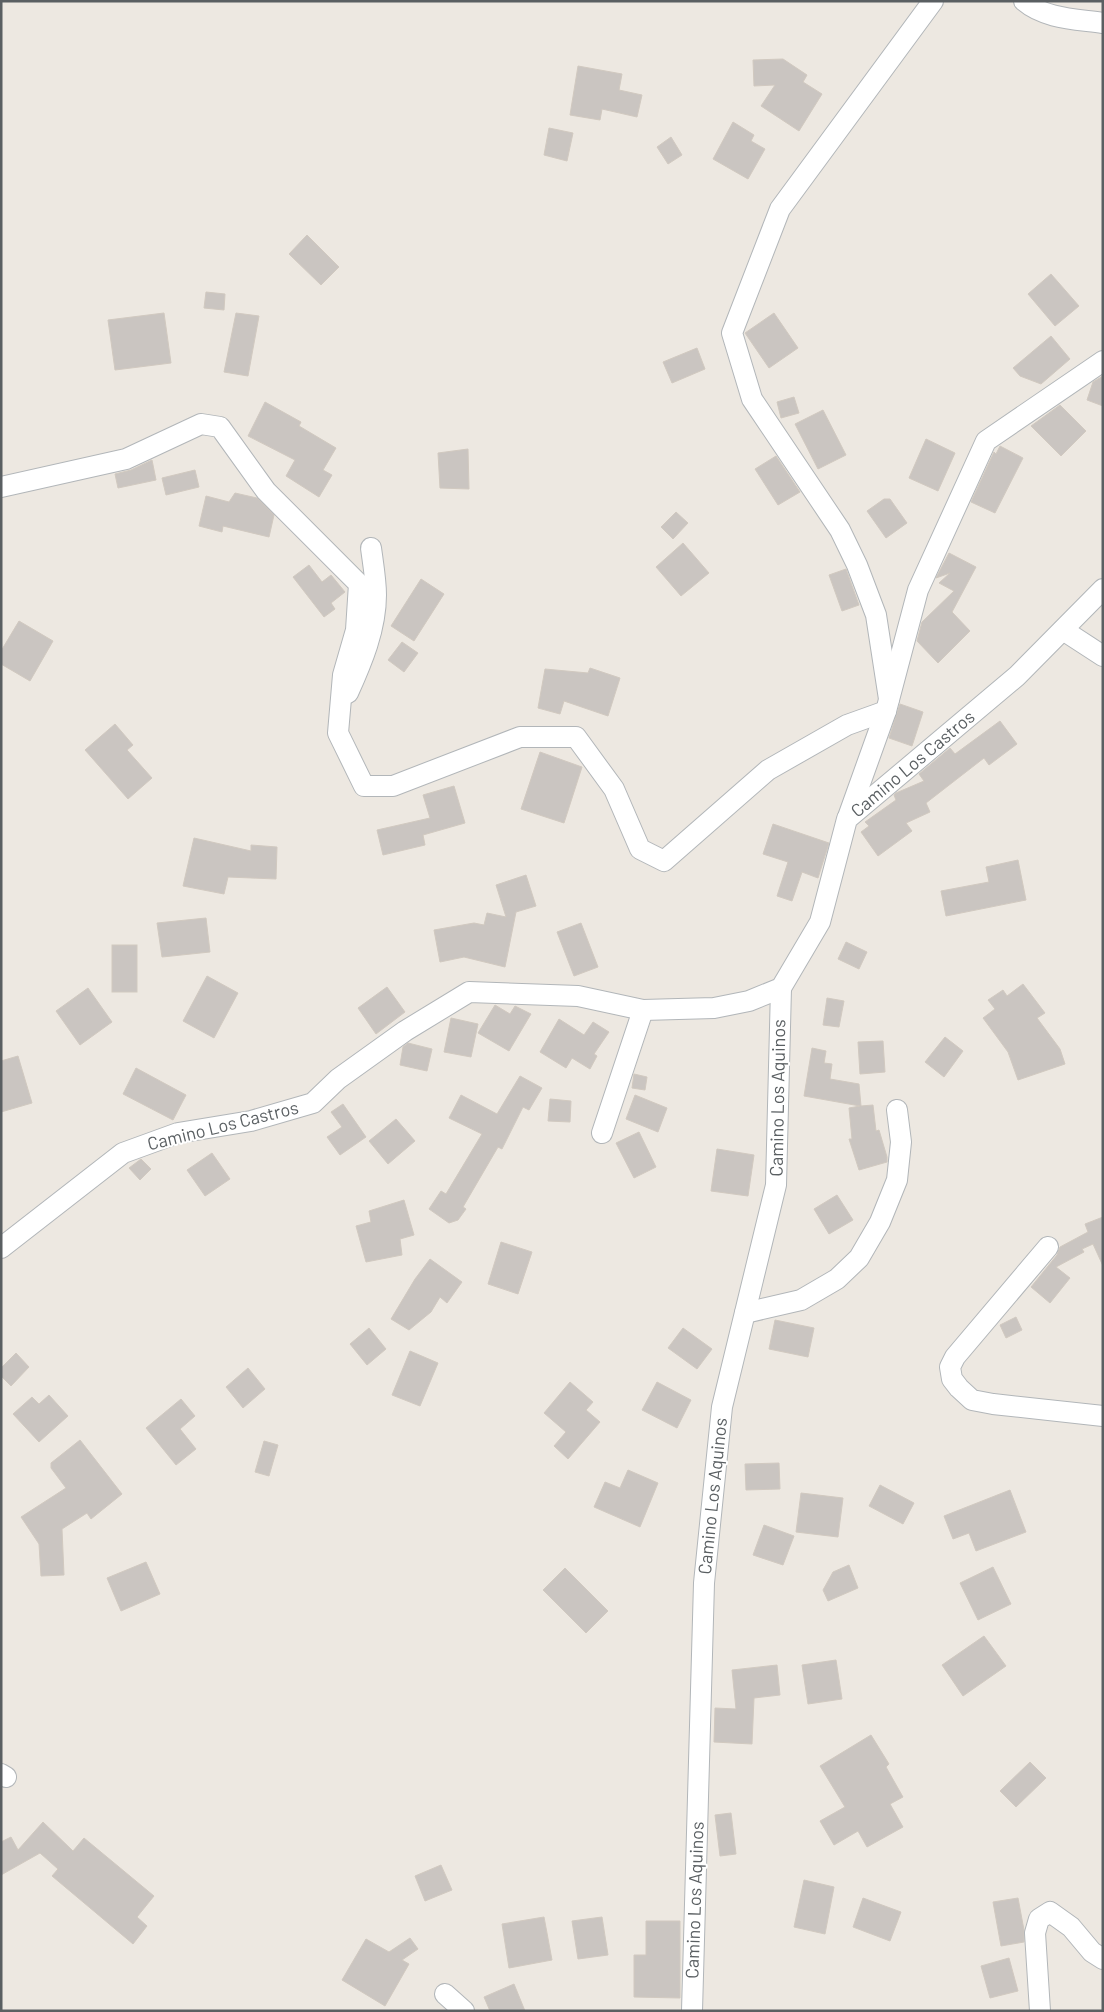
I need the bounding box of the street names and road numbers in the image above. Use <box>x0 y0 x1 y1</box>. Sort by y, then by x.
street label: Camino Los Castros <box>846 705 979 821</box>
street label: Camino Los Aquinos <box>765 1019 789 1177</box>
street label: Camino Los Castros <box>145 1096 301 1154</box>
street label: Camino Los Aquinos <box>693 1416 731 1575</box>
street label: Camino Los Aquinos <box>680 1821 708 1979</box>

